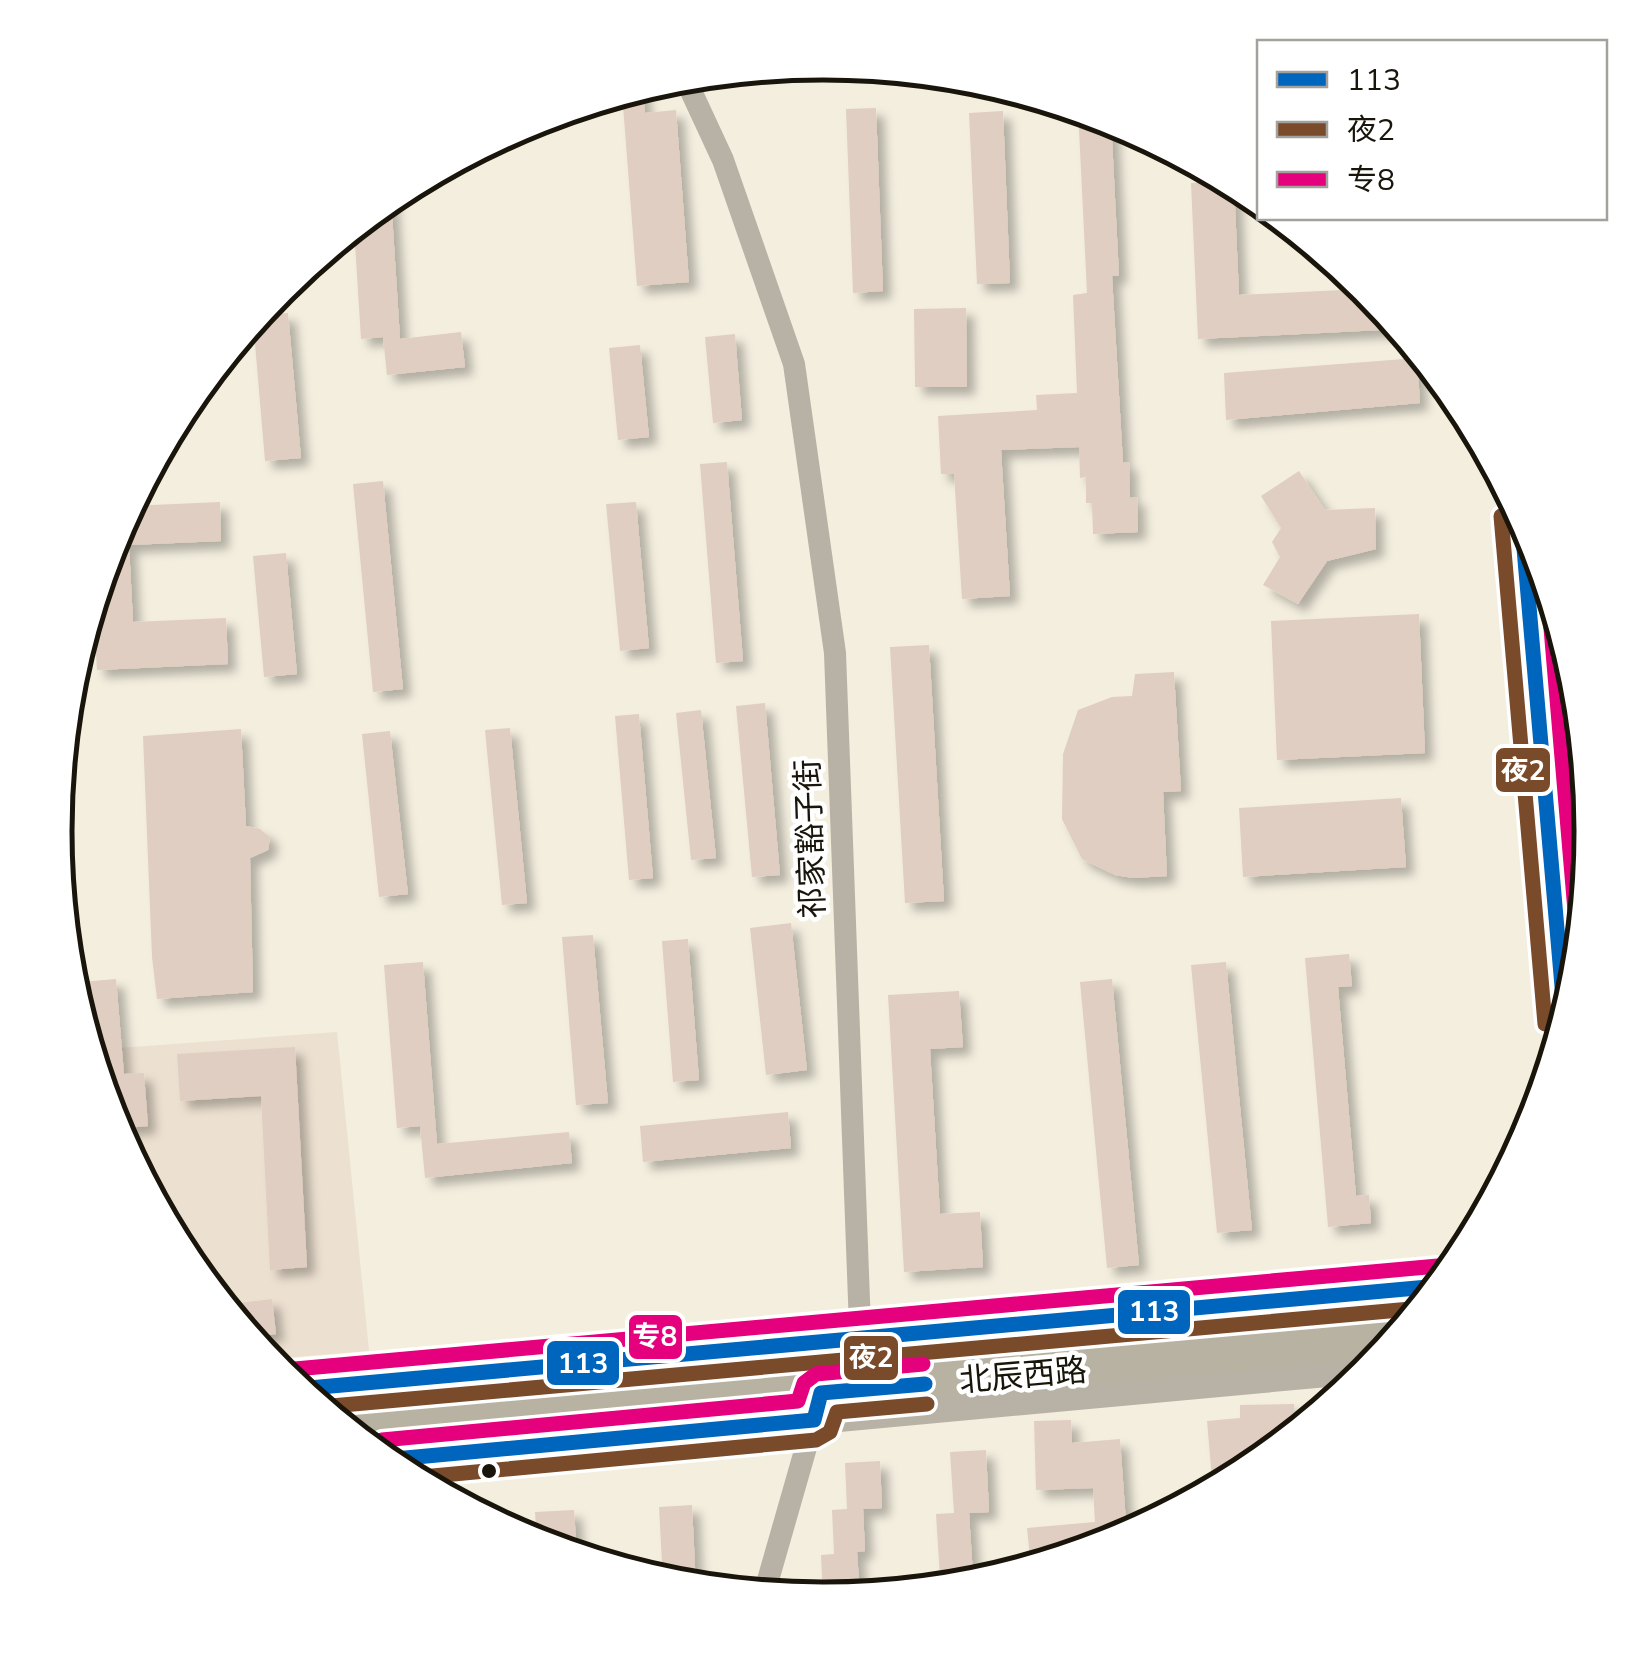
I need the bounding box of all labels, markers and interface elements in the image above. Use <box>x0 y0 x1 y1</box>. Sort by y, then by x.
legend <box>1257 40 1607 220</box>
text: 113 <box>1347 60 1401 101</box>
text: 夜2 <box>1347 110 1395 151</box>
text: 专8 <box>1347 160 1395 201</box>
line badge: 夜2 <box>1494 746 1552 794</box>
text: 夜2 <box>1501 752 1545 790</box>
street label: 祁家豁子街 <box>786 758 835 920</box>
line badge: 113 <box>1116 1288 1192 1336</box>
text: 113 <box>1129 1293 1179 1331</box>
line badge: 专8 <box>627 1313 684 1361</box>
text: 专8 <box>633 1318 677 1356</box>
line badge: 夜2 <box>842 1334 900 1382</box>
line badge: 113 <box>545 1339 621 1387</box>
text: 夜2 <box>849 1339 893 1377</box>
text: 113 <box>558 1345 608 1383</box>
street label: 北辰西路 <box>957 1349 1089 1402</box>
unlabelled marker <box>479 1461 499 1481</box>

